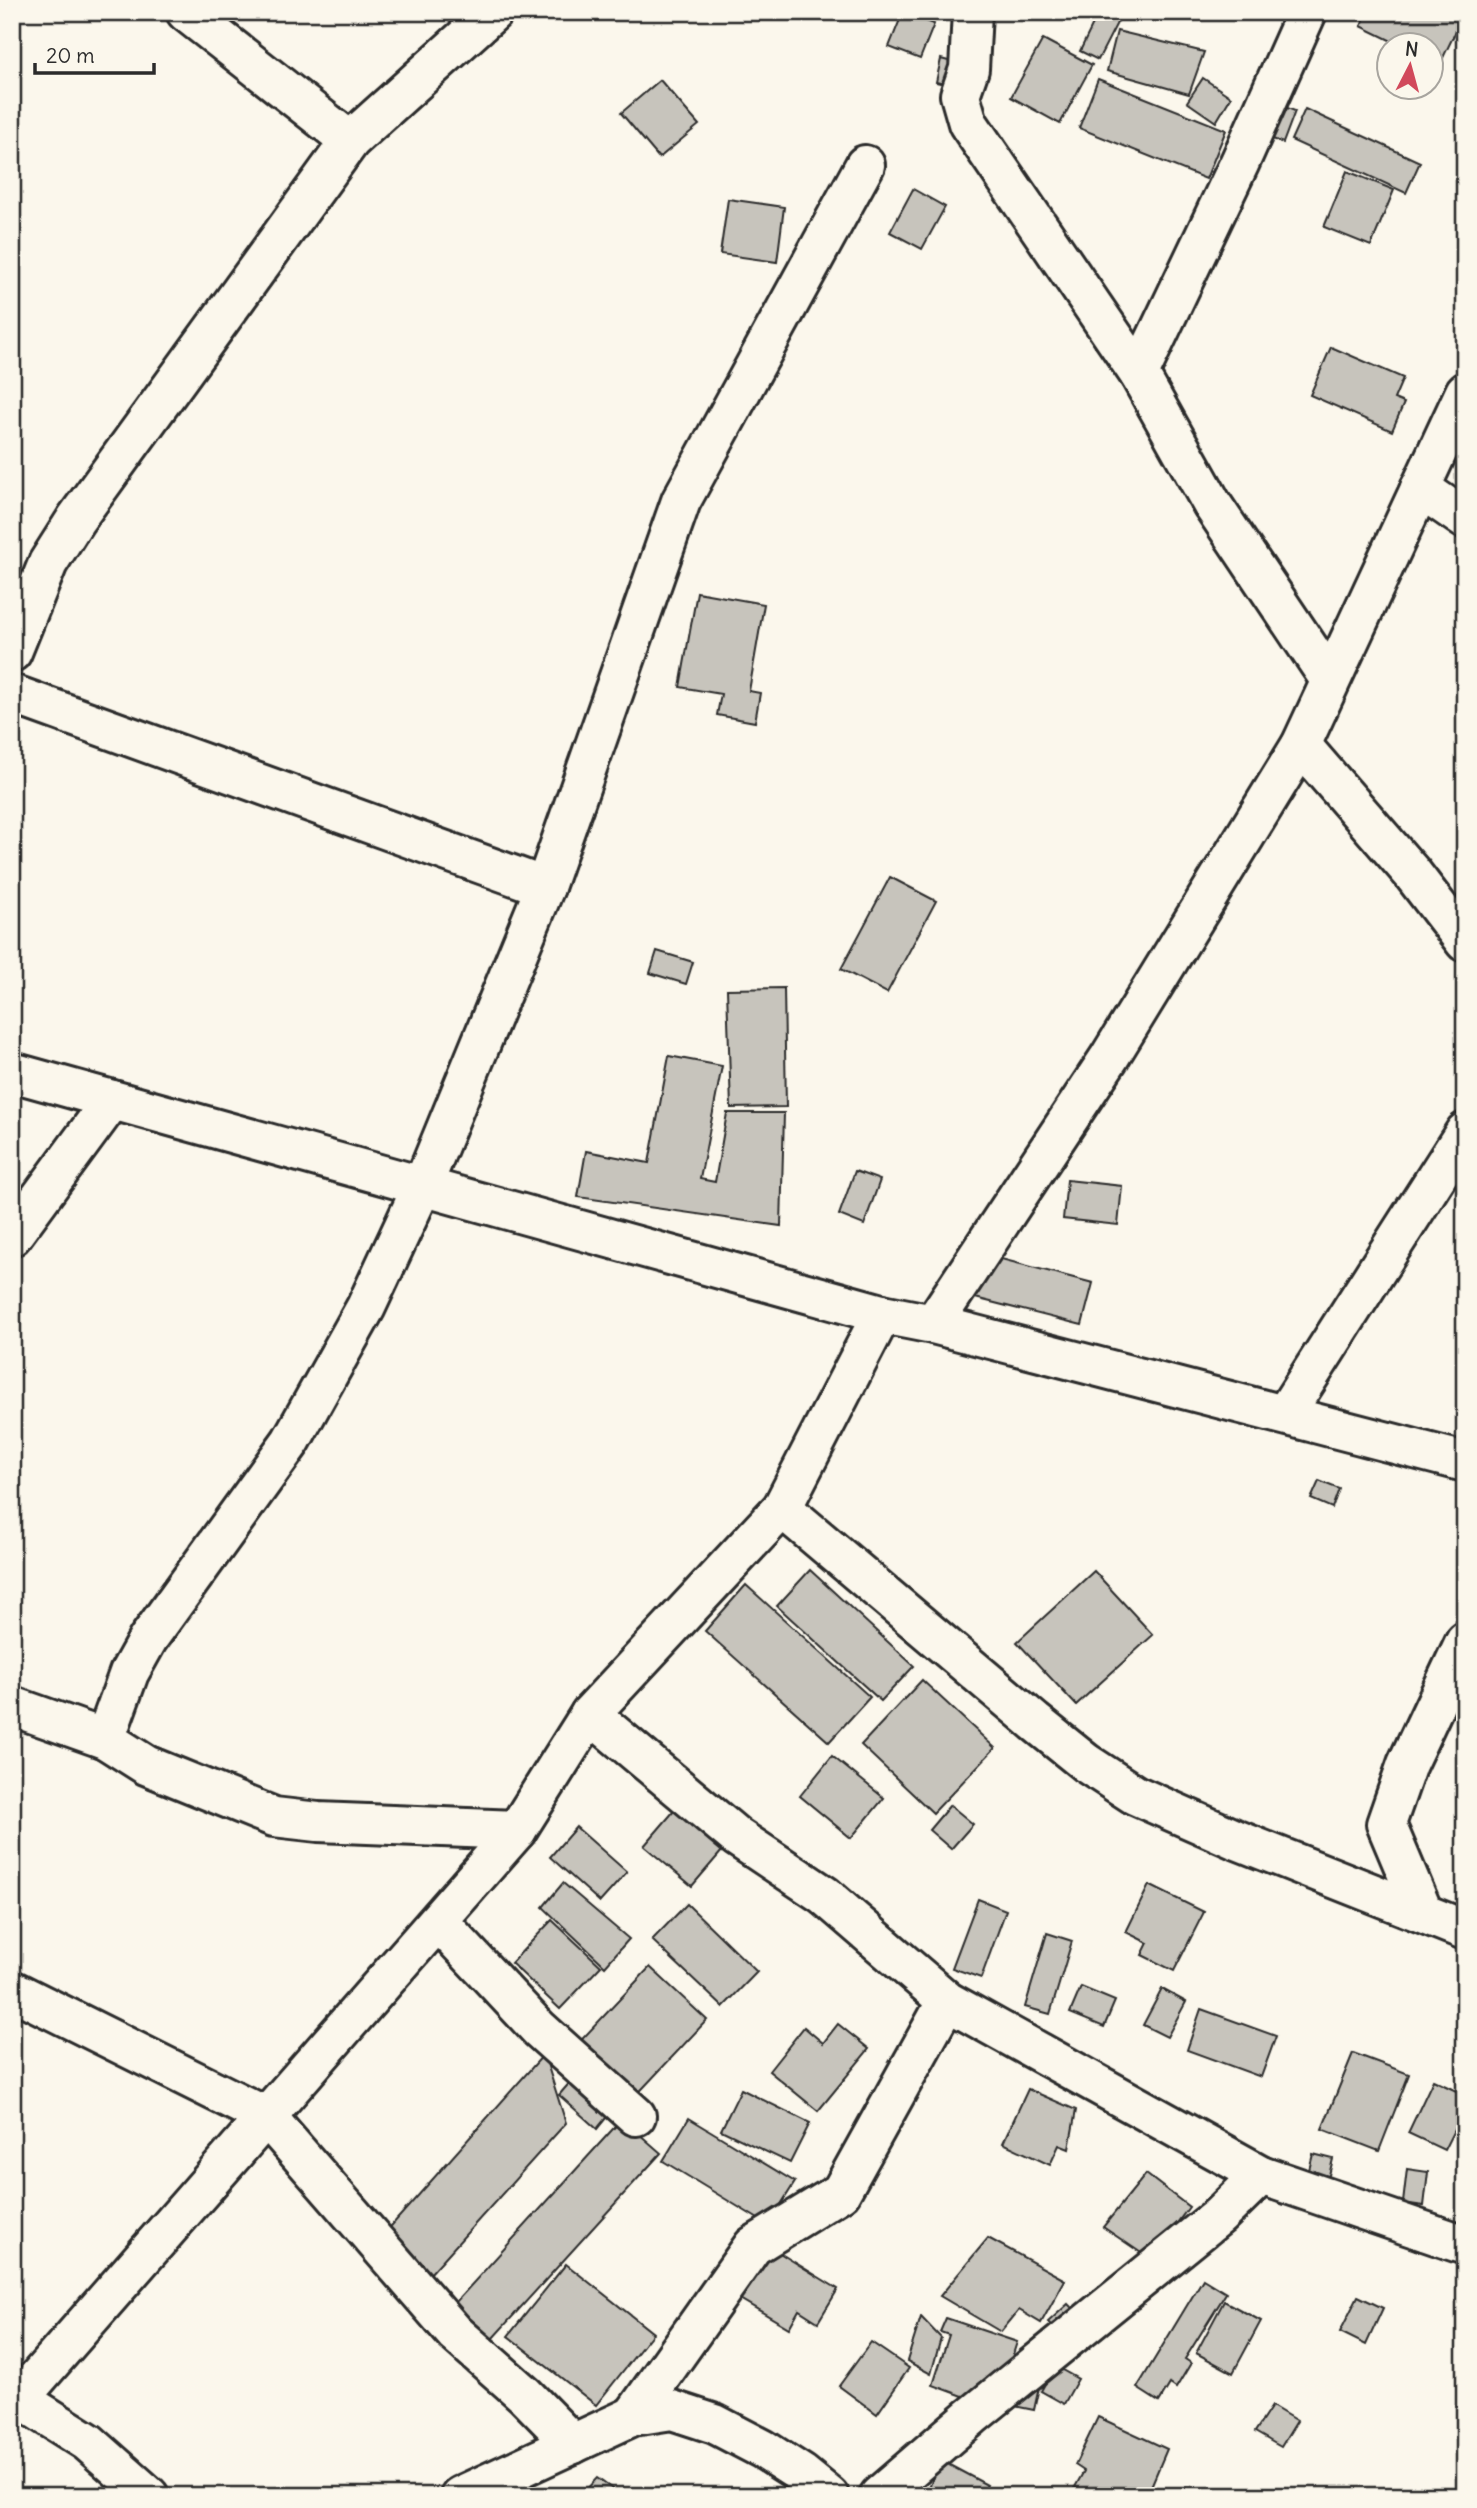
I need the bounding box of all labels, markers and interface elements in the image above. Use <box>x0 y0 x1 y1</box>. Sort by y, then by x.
scale bar <box>35 32 154 76</box>
north arrow <box>1376 32 1446 102</box>
text: N <box>1404 36 1420 62</box>
text: 20 m <box>46 42 95 69</box>

